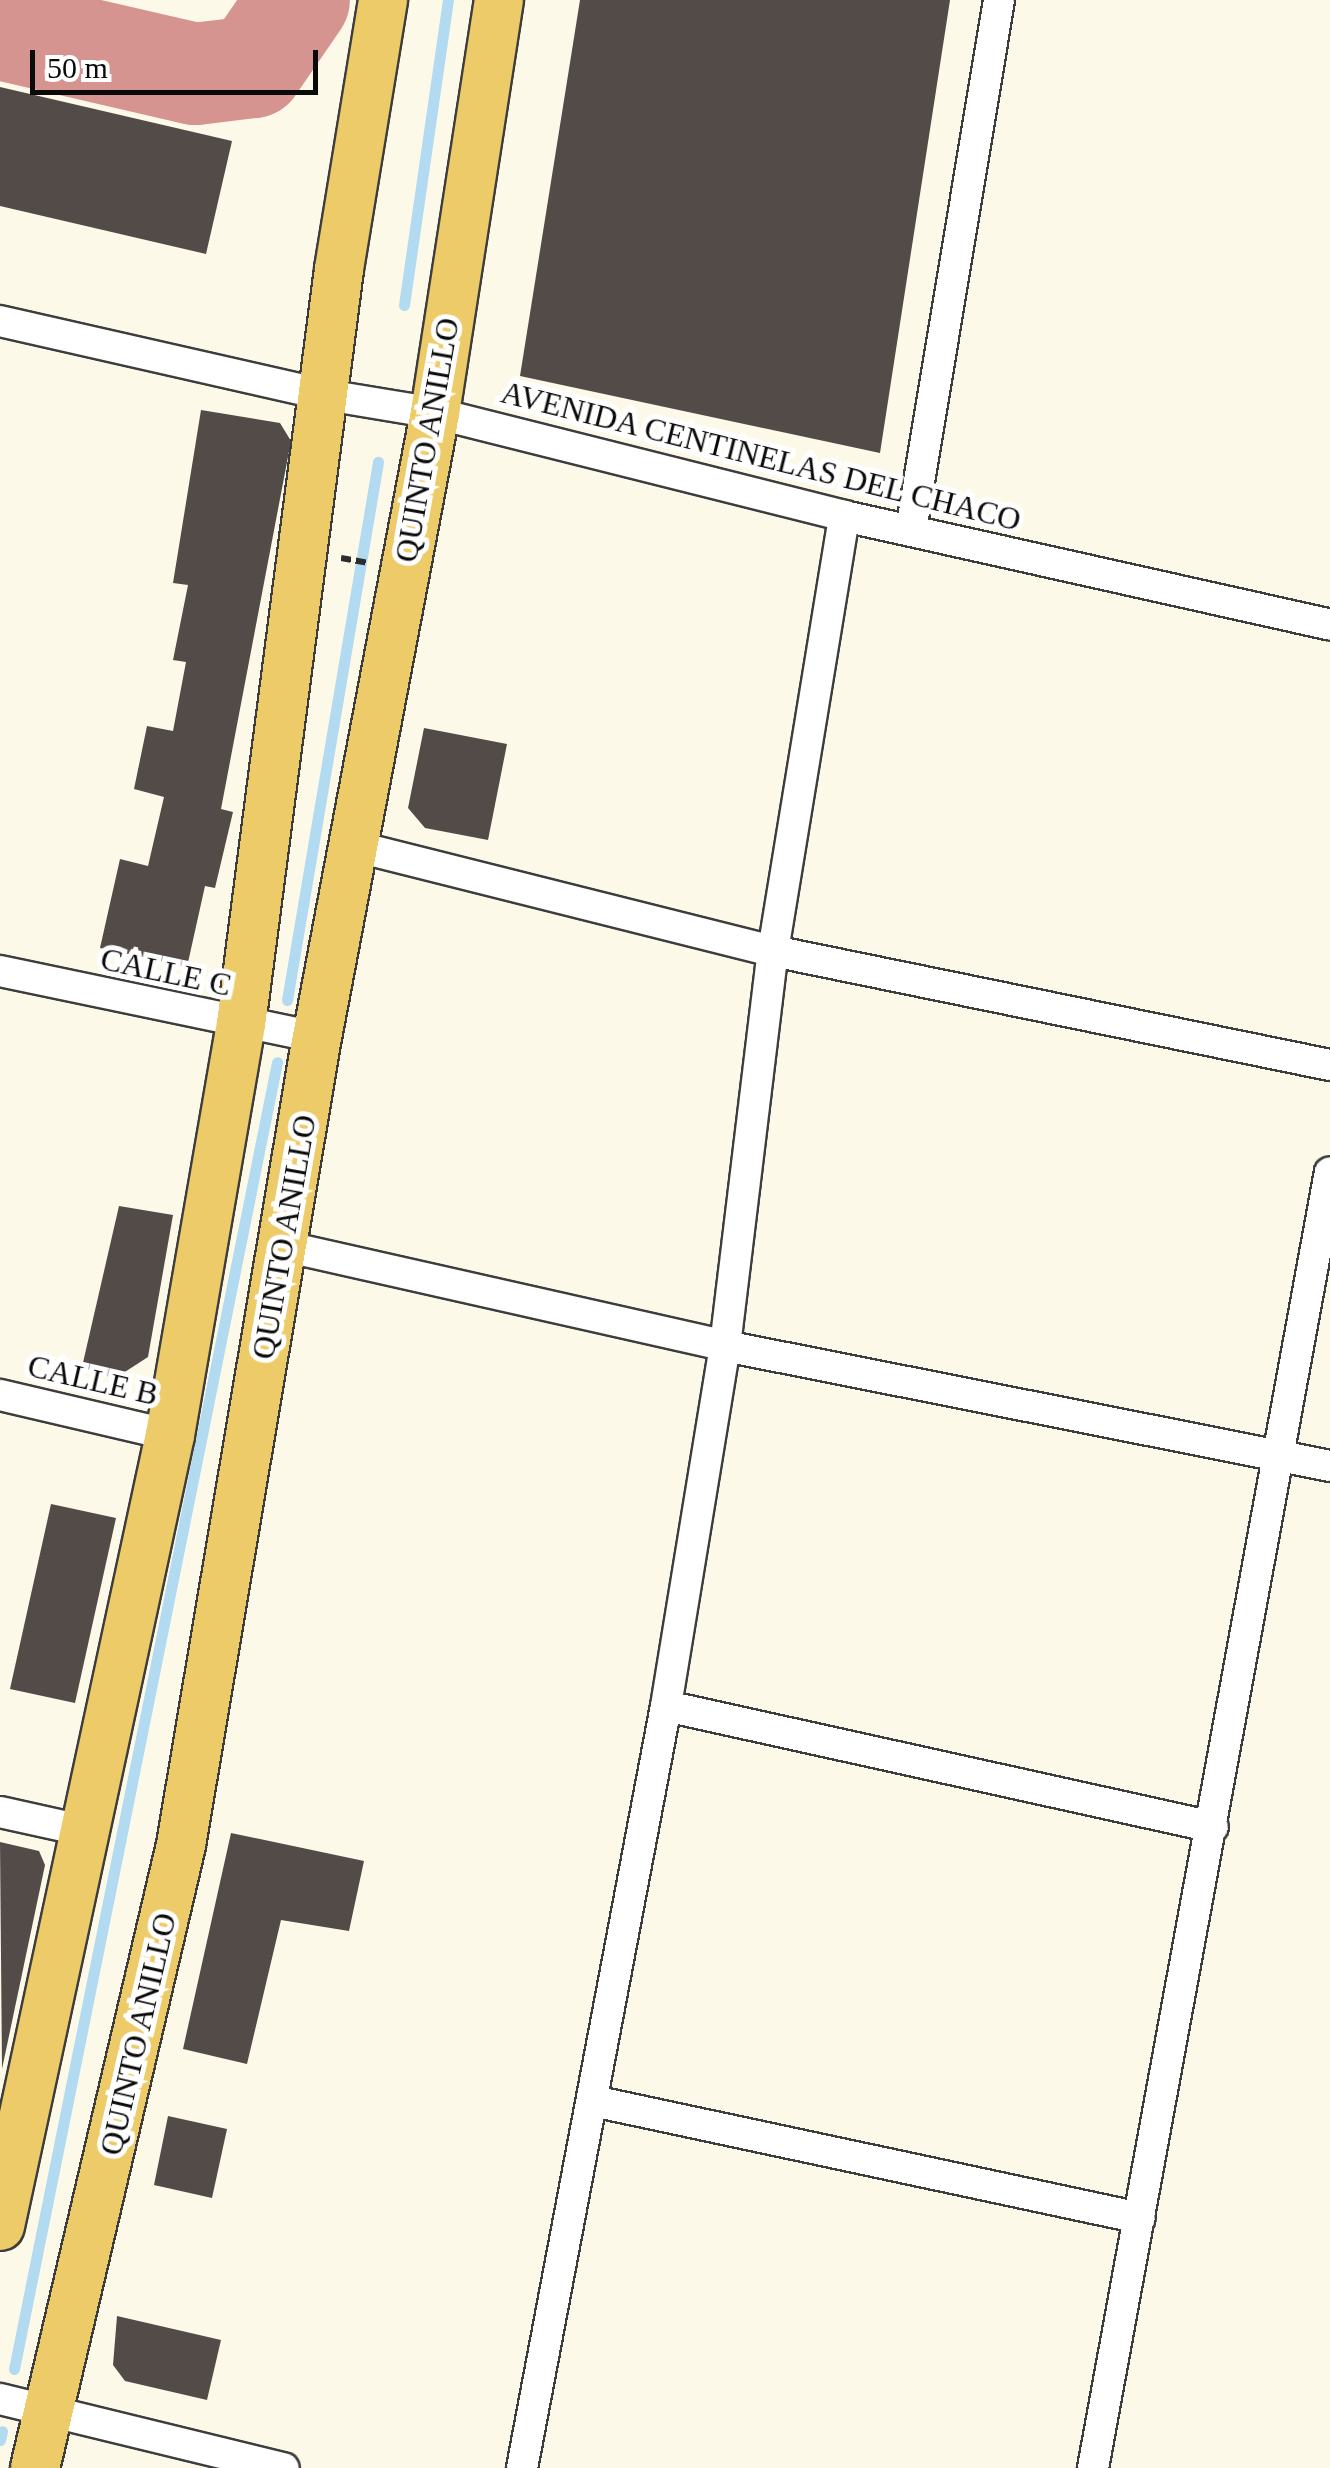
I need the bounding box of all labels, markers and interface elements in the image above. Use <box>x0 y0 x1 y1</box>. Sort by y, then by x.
scale bar <box>35 30 322 92</box>
text: 50 m <box>47 51 108 84</box>
street label: QUINTO ANILLO <box>386 314 468 566</box>
street label: AVENIDA CENTINELAS DEL CHACO <box>496 372 1026 540</box>
street label: CALLE C <box>97 939 235 1005</box>
street label: QUINTO ANILLO <box>243 1111 325 1363</box>
street label: CALLE B <box>24 1346 162 1414</box>
street label: QUINTO ANILLO <box>91 1908 185 2160</box>

